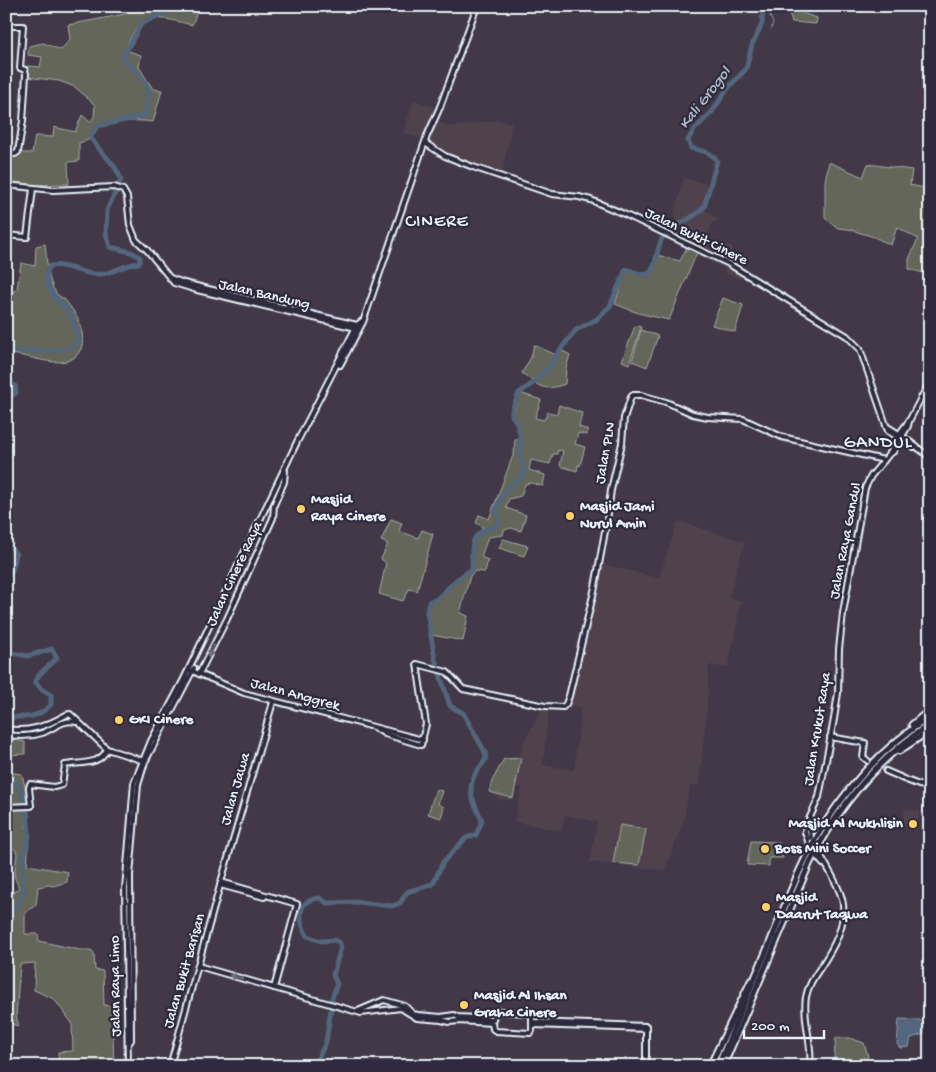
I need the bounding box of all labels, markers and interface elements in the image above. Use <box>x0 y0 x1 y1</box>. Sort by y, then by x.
water label: Kali Grogol <box>676 63 737 134</box>
street label: Jalan Bukit Cinere <box>642 204 751 270</box>
district label: CINERE <box>405 212 469 233</box>
street label: Jalan Bandung <box>217 276 311 314</box>
street label: Jalan PLN <box>592 421 620 485</box>
district label: GANDUL <box>844 433 913 454</box>
street label: Jalan Raya Gandul <box>826 481 866 601</box>
place label: Masjid Raya Cinere <box>310 491 387 526</box>
place label: Masjid Jami Nurul Amin <box>580 498 654 533</box>
marker: Masjid Raya Cinere <box>295 503 307 515</box>
marker: Masjid Jami Nurul Amin <box>564 510 576 522</box>
street label: Jalan Cinere Raya <box>203 518 267 629</box>
one-way arrow <box>207 644 215 658</box>
street label: Jalan Krukut Raya <box>800 670 836 787</box>
street label: Jalan Anggrek <box>249 674 343 716</box>
place label: GKI Cinere <box>129 711 194 729</box>
marker: GKI Cinere <box>113 714 125 726</box>
street label: Jalan Jawa <box>217 750 255 827</box>
place label: Masjid Al Mukhlisin <box>788 815 904 833</box>
marker: Masjid Al Mukhlisin <box>907 818 919 830</box>
place label: Boss Mini Soccer <box>774 840 872 858</box>
marker: Boss Mini Soccer <box>759 843 771 855</box>
place label: Masjid Daarut Taqwa <box>774 889 868 924</box>
marker: Masjid Daarut Taqwa <box>760 901 772 913</box>
street label: Jalan Bukit Barisan <box>160 912 210 1030</box>
street label: Jalan Raya Limo <box>106 935 126 1037</box>
one-way arrow <box>228 973 243 981</box>
place label: Masjid Al Ihsan Graha Cinere <box>474 987 567 1022</box>
marker: Masjid Al Ihsan Graha Cinere <box>458 999 470 1011</box>
scale bar <box>744 1007 824 1039</box>
text: 200 m <box>751 1018 790 1036</box>

